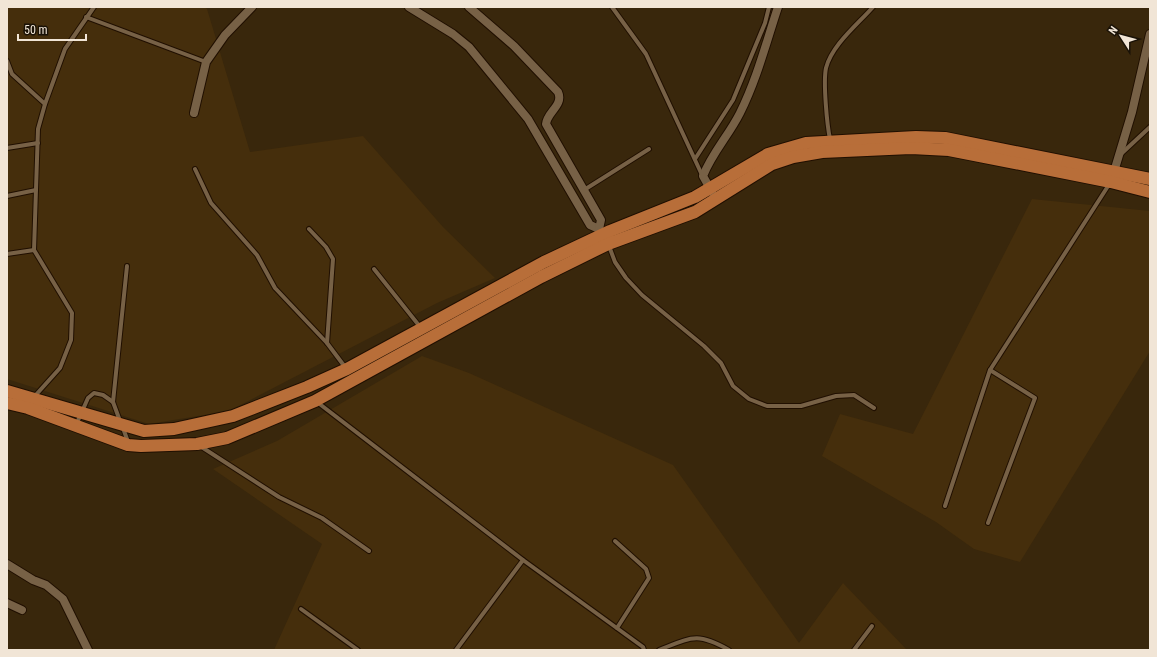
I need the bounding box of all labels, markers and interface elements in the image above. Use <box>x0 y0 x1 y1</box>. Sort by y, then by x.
scale bar <box>18 16 86 42</box>
north arrow <box>1101 16 1141 56</box>
text: 50 m <box>24 23 48 37</box>
text: N <box>1106 24 1121 37</box>

